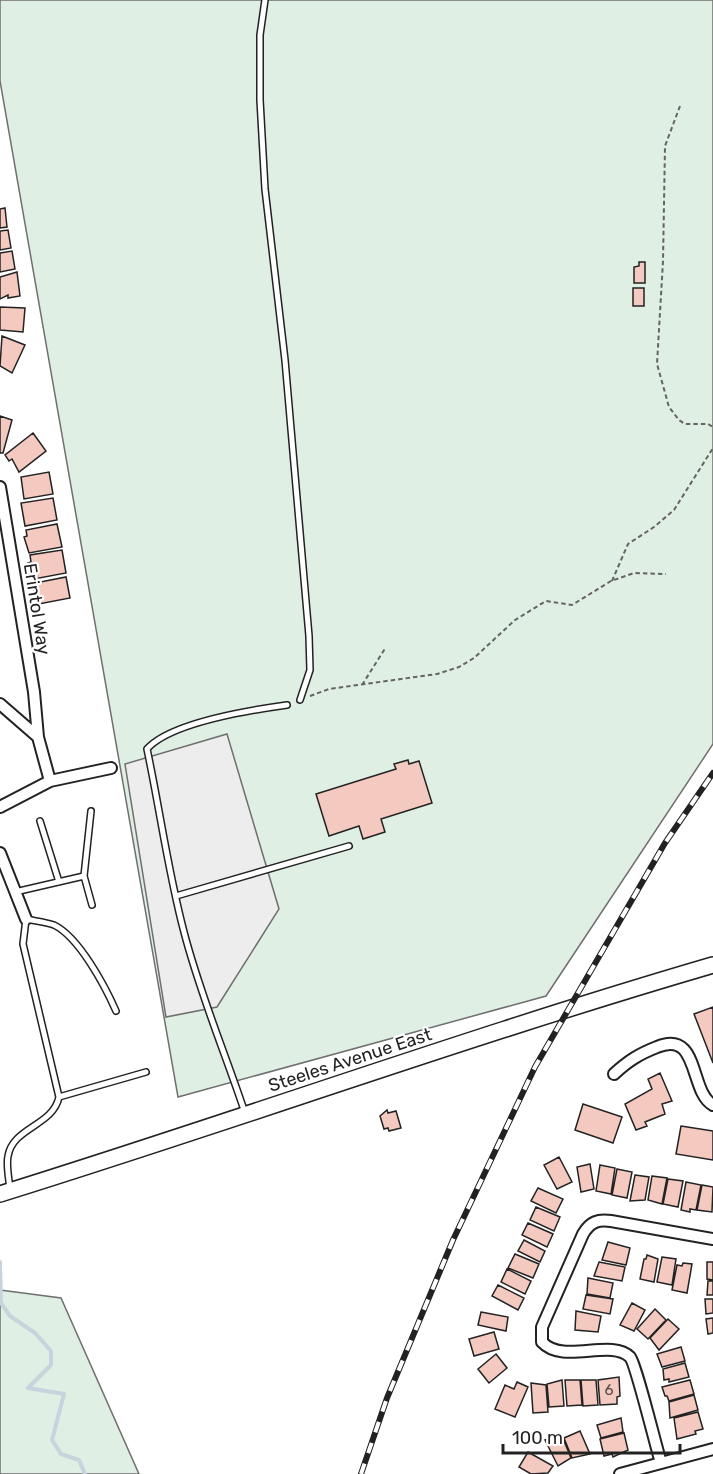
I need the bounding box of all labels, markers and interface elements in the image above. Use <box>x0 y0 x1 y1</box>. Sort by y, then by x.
street label: Erintol Way <box>19 562 55 656</box>
street label: Steeles Avenue East <box>266 1023 434 1097</box>
house number: 6 <box>604 1381 614 1399</box>
scale bar <box>503 1417 680 1455</box>
text: 100 m <box>512 1427 563 1449</box>

